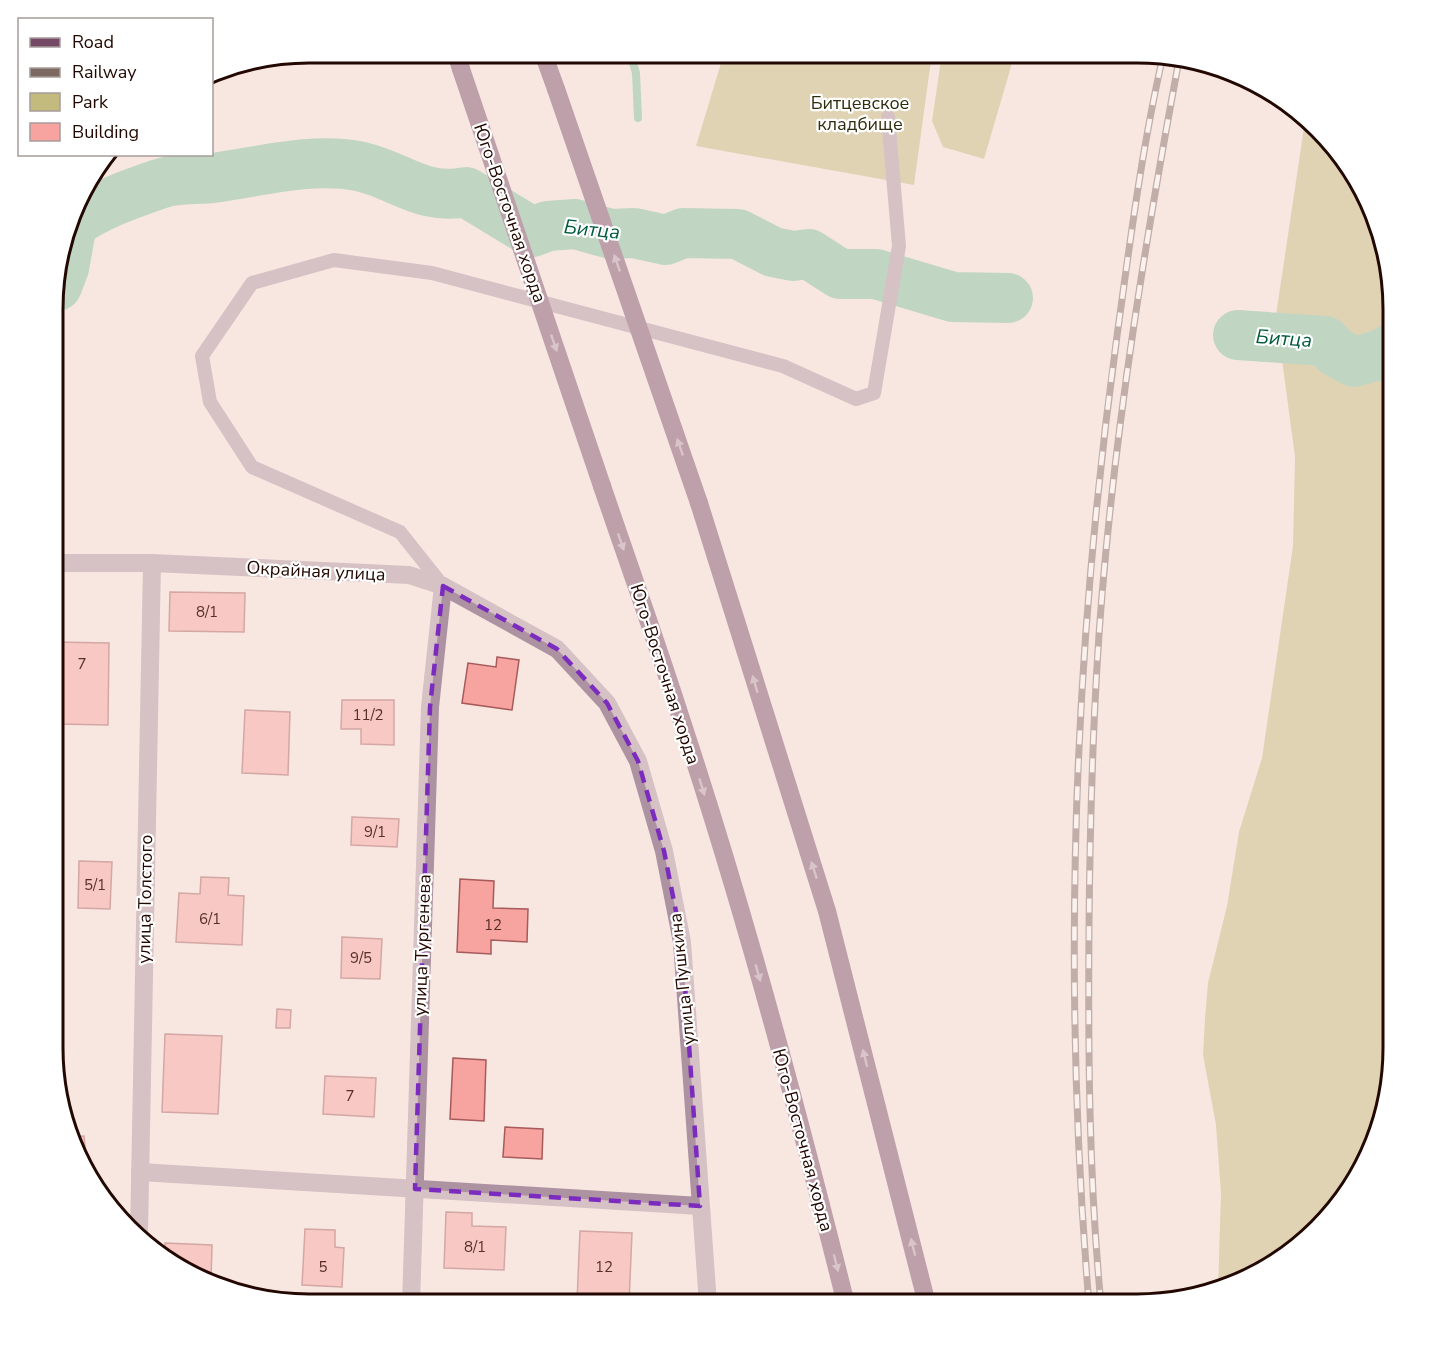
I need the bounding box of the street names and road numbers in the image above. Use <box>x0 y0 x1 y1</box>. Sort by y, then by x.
street label: Юго-Восточная хорда <box>468 120 552 306</box>
street label: Окрайная улица <box>246 555 386 587</box>
street label: Юго-Восточная хорда <box>624 581 706 767</box>
street label: улица Толстого <box>132 834 158 964</box>
street label: улица Тургенева <box>408 874 436 1016</box>
street label: улица Пушкина <box>663 912 701 1046</box>
street label: Юго-Восточная хорда <box>767 1046 839 1234</box>

